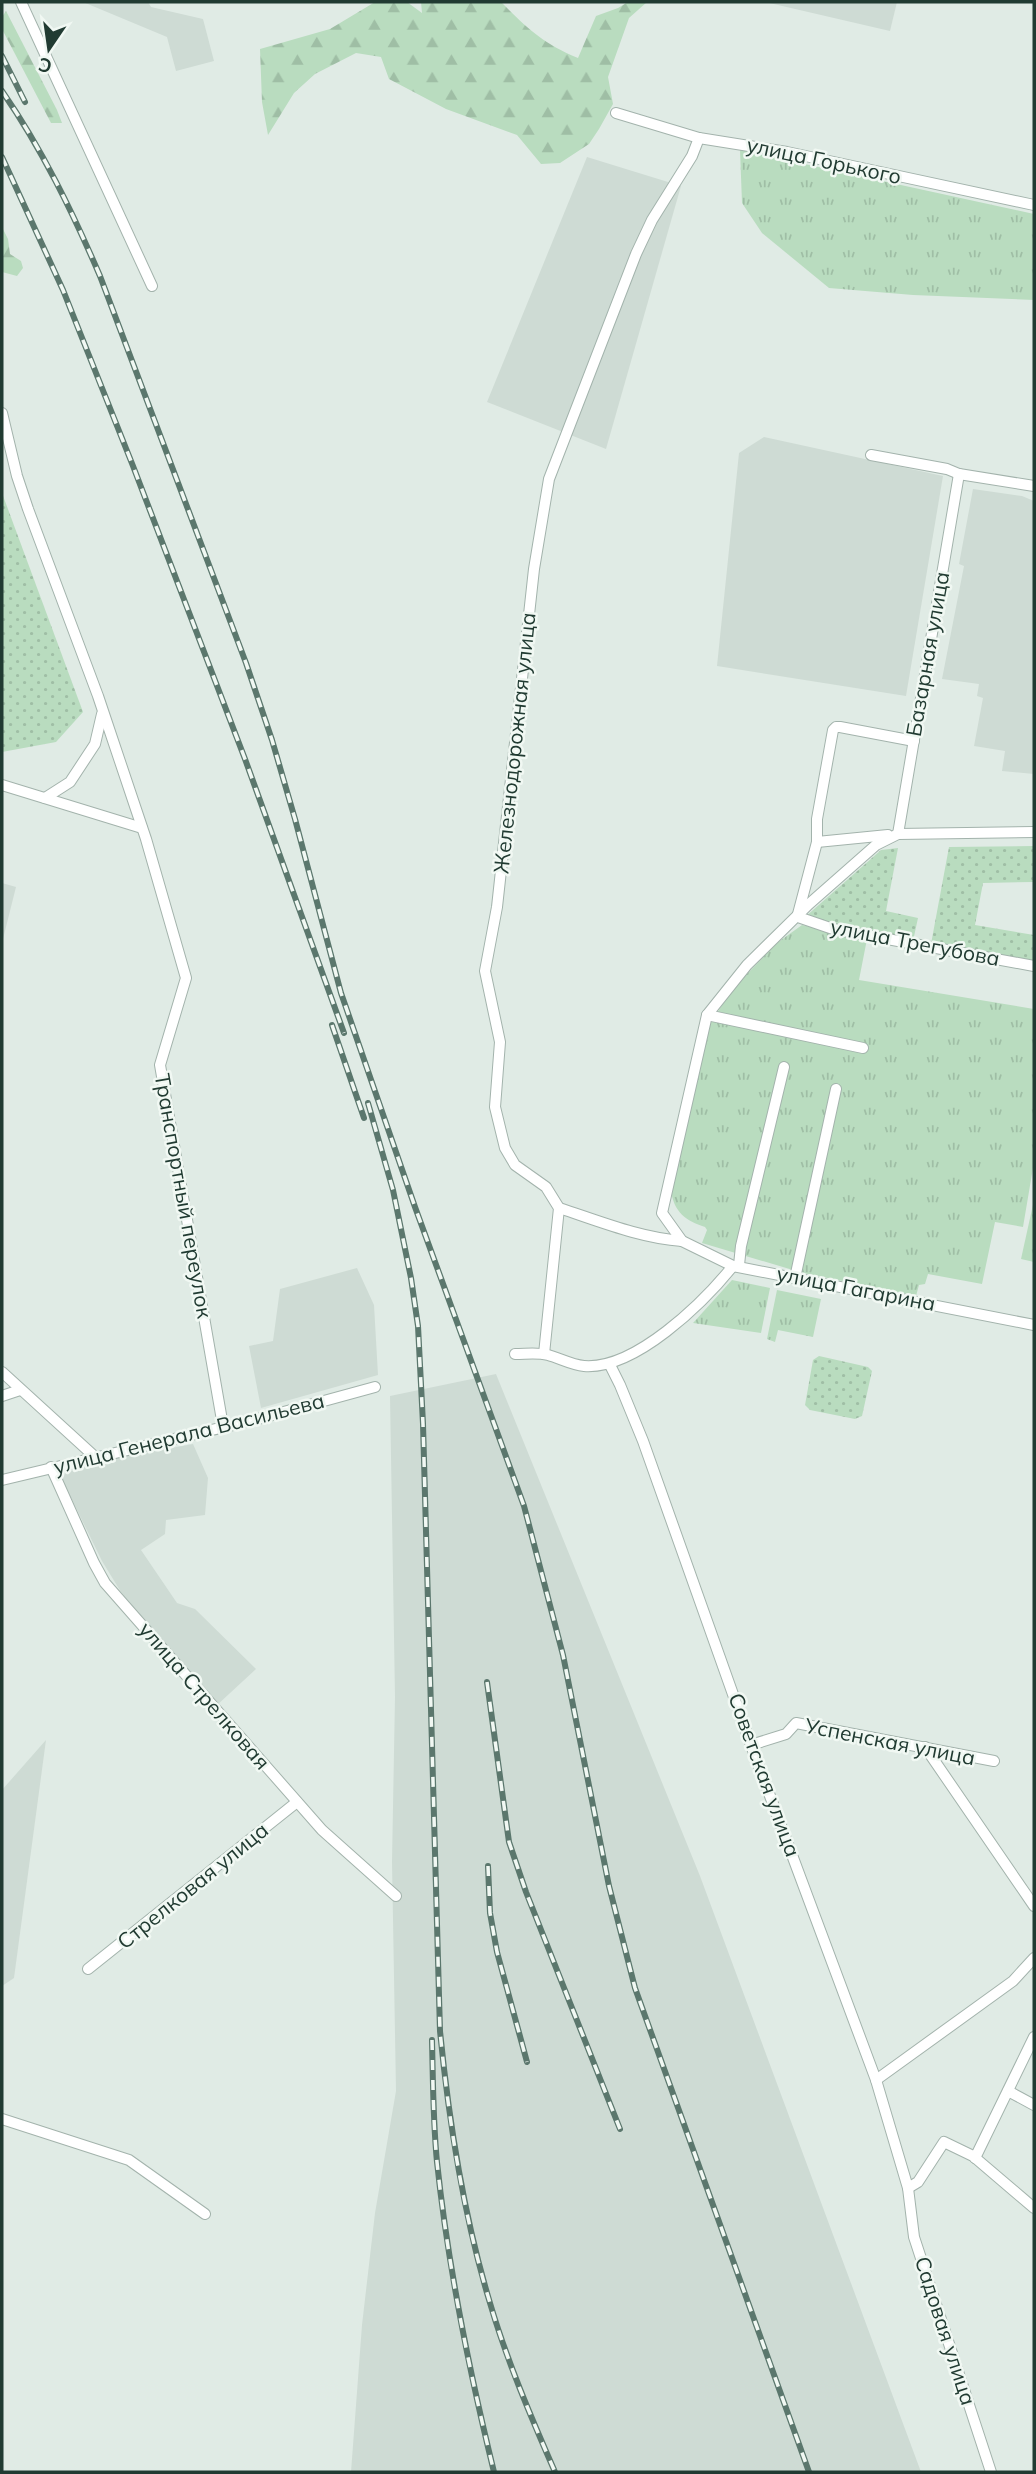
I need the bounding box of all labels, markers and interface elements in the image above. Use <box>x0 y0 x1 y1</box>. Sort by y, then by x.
north arrow <box>14 14 84 84</box>
text: С <box>36 52 54 79</box>
street label: улица Горького <box>745 131 904 189</box>
street label: Базарная улица <box>900 569 954 738</box>
street label: Железнодорожная улица <box>487 611 541 875</box>
street label: улица Трегубова <box>828 913 1002 971</box>
street label: Транспортный переулок <box>150 1071 218 1321</box>
street label: улица Гагарина <box>775 1260 938 1316</box>
street label: улица Генерала Васильева <box>51 1387 327 1479</box>
street label: улица Стрелковая <box>134 1616 276 1774</box>
street label: Советская улица <box>723 1689 807 1860</box>
street label: Успенская улица <box>802 1712 977 1770</box>
street label: Стрелковая улица <box>112 1816 273 1954</box>
street label: Садовая улица <box>910 2253 982 2408</box>

